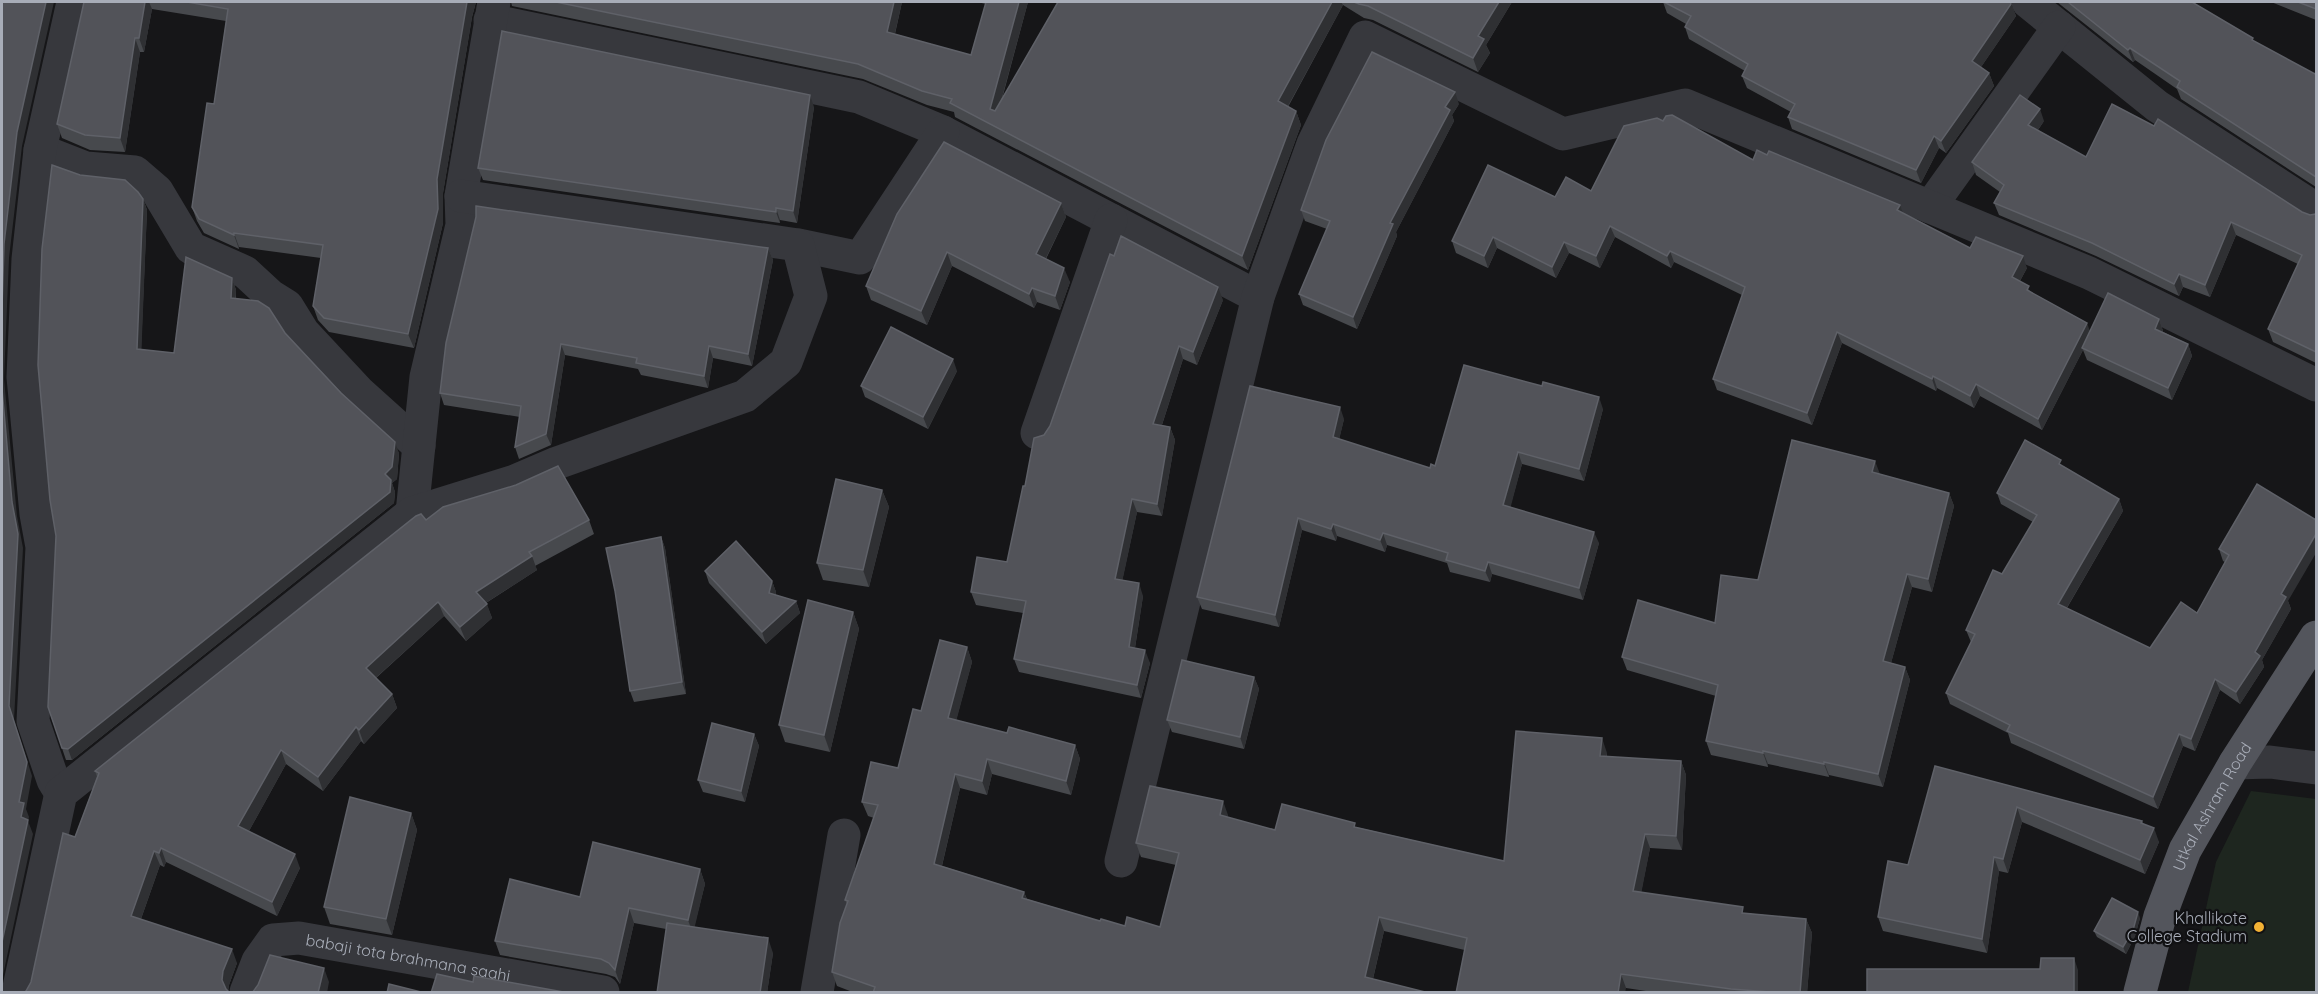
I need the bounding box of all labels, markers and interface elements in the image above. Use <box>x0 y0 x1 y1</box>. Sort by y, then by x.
street label: Utkal Ashram Road <box>2168 738 2256 874</box>
place label: Khallikote College Stadium <box>2127 908 2247 946</box>
marker: Khallikote College Stadium <box>2252 920 2266 934</box>
street label: babaji tota brahmana saahi <box>304 929 512 985</box>

